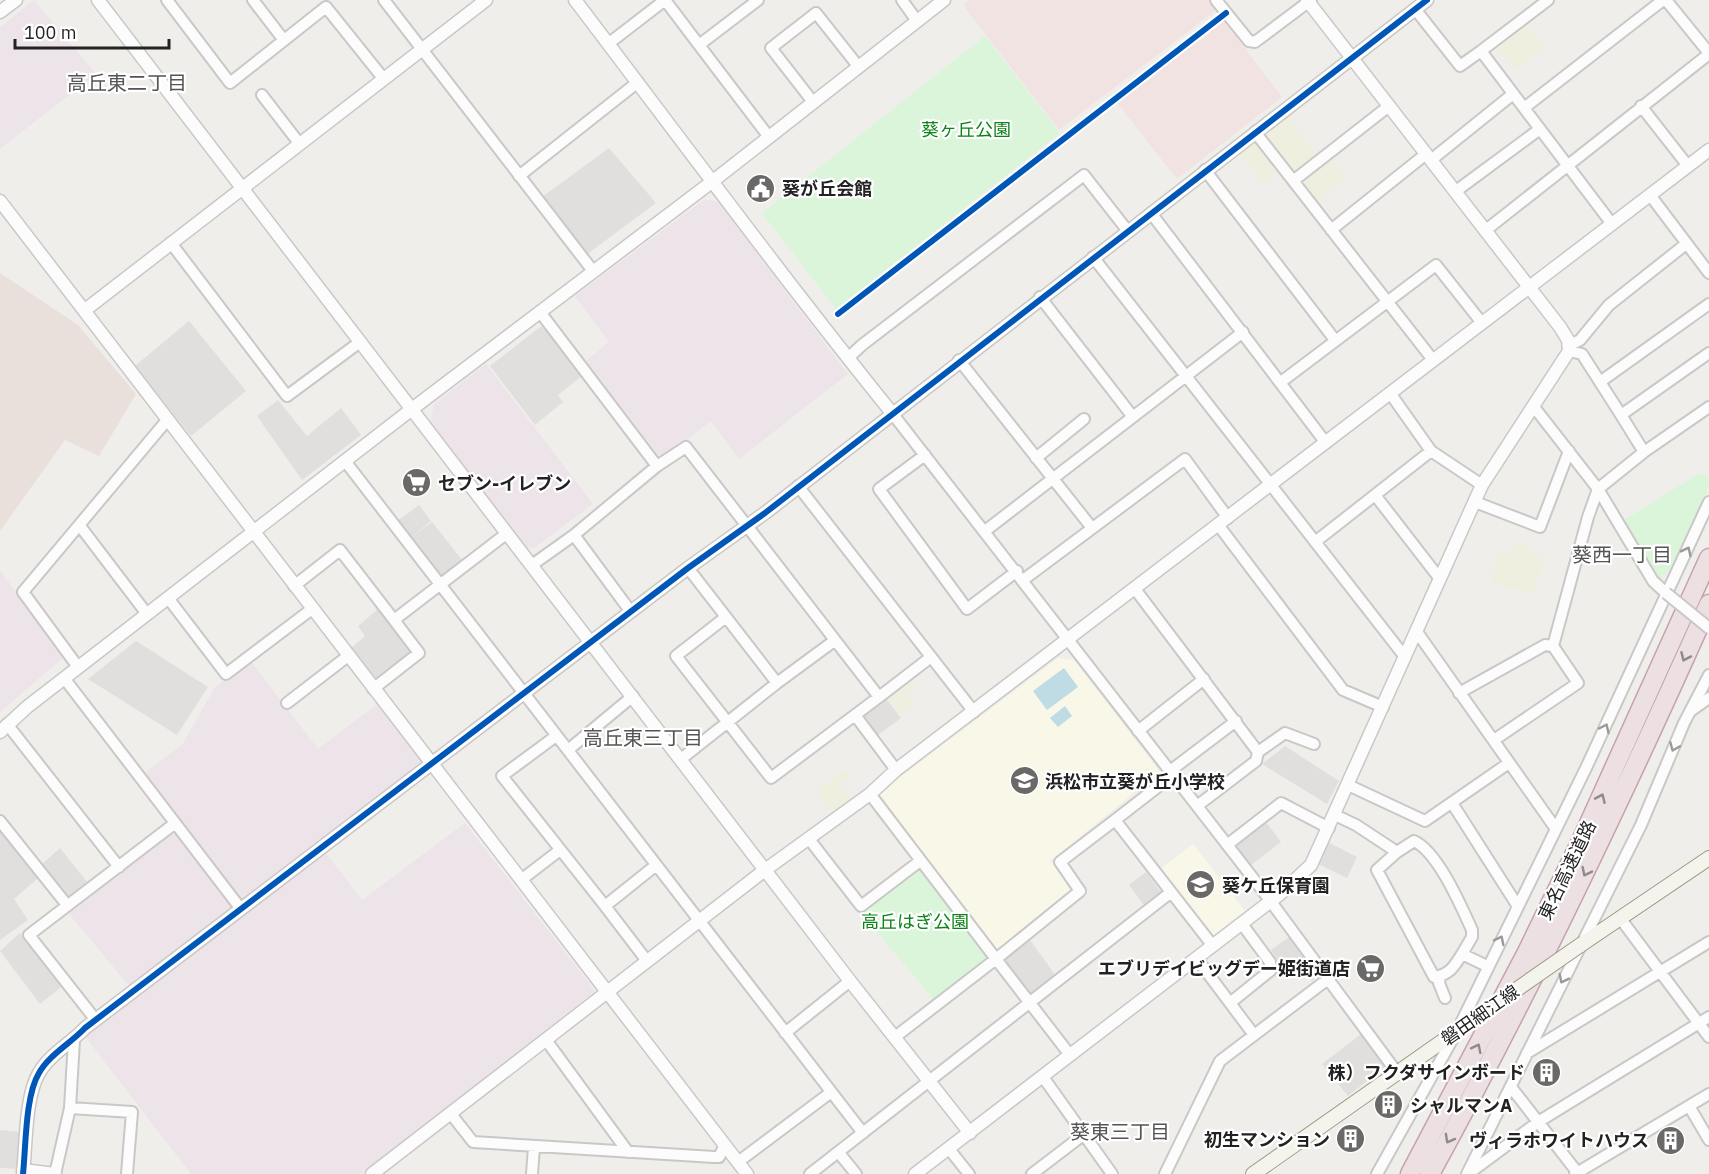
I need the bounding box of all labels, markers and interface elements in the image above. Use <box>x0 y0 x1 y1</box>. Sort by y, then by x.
scale bar <box>15 12 170 50</box>
text: 100 m <box>24 21 76 44</box>
district label: 高丘東二丁目 <box>67 69 187 96</box>
park label: 葵ヶ丘公園 <box>921 118 1011 141</box>
public building icon: 葵が丘会館 <box>745 172 777 204</box>
place label: 葵が丘会館 <box>782 177 872 200</box>
supermarket icon: セブン-イレブン <box>401 467 433 499</box>
place label: セブン-イレブン <box>438 472 571 495</box>
district label: 葵西一丁目 <box>1572 541 1672 568</box>
one-way arrow <box>1680 546 1692 557</box>
one-way arrow <box>1681 651 1693 662</box>
one-way arrow <box>1597 723 1609 734</box>
district label: 高丘東三丁目 <box>583 724 703 751</box>
one-way arrow <box>1669 740 1681 751</box>
school or university icon: 浜松市立葵が丘小学校 <box>1008 765 1040 797</box>
place label: 浜松市立葵が丘小学校 <box>1045 770 1225 793</box>
one-way arrow <box>1593 794 1605 805</box>
street label: 東名高速道路 <box>1533 816 1601 924</box>
one-way arrow <box>1582 866 1594 877</box>
school or university icon: 葵ケ丘保育園 <box>1185 869 1217 901</box>
place label: 葵ケ丘保育園 <box>1222 874 1330 897</box>
park label: 高丘はぎ公園 <box>861 910 969 933</box>
one-way arrow <box>1493 936 1504 947</box>
supermarket icon: エブリデイビッグデー姫街道店 <box>1355 952 1387 984</box>
place label: エブリデイビッグデー姫街道店 <box>1098 957 1350 980</box>
one-way arrow <box>1558 973 1570 984</box>
street label: 磐田細江線 <box>1437 980 1523 1050</box>
one-way arrow <box>1470 1044 1481 1055</box>
building icon: 株）フクダサインボード <box>1530 1056 1562 1088</box>
place label: 株）フクダサインボード <box>1328 1061 1525 1084</box>
building icon: シャルマンA <box>1373 1089 1405 1121</box>
place label: シャルマンA <box>1410 1094 1512 1117</box>
district label: 葵東三丁目 <box>1070 1118 1170 1145</box>
building icon: 初生マンション <box>1335 1123 1367 1155</box>
building icon: ヴィラホワイトハウス <box>1654 1124 1686 1156</box>
place label: 初生マンション <box>1204 1128 1330 1151</box>
place label: ヴィラホワイトハウス <box>1469 1129 1649 1152</box>
one-way arrow <box>1445 1133 1456 1144</box>

